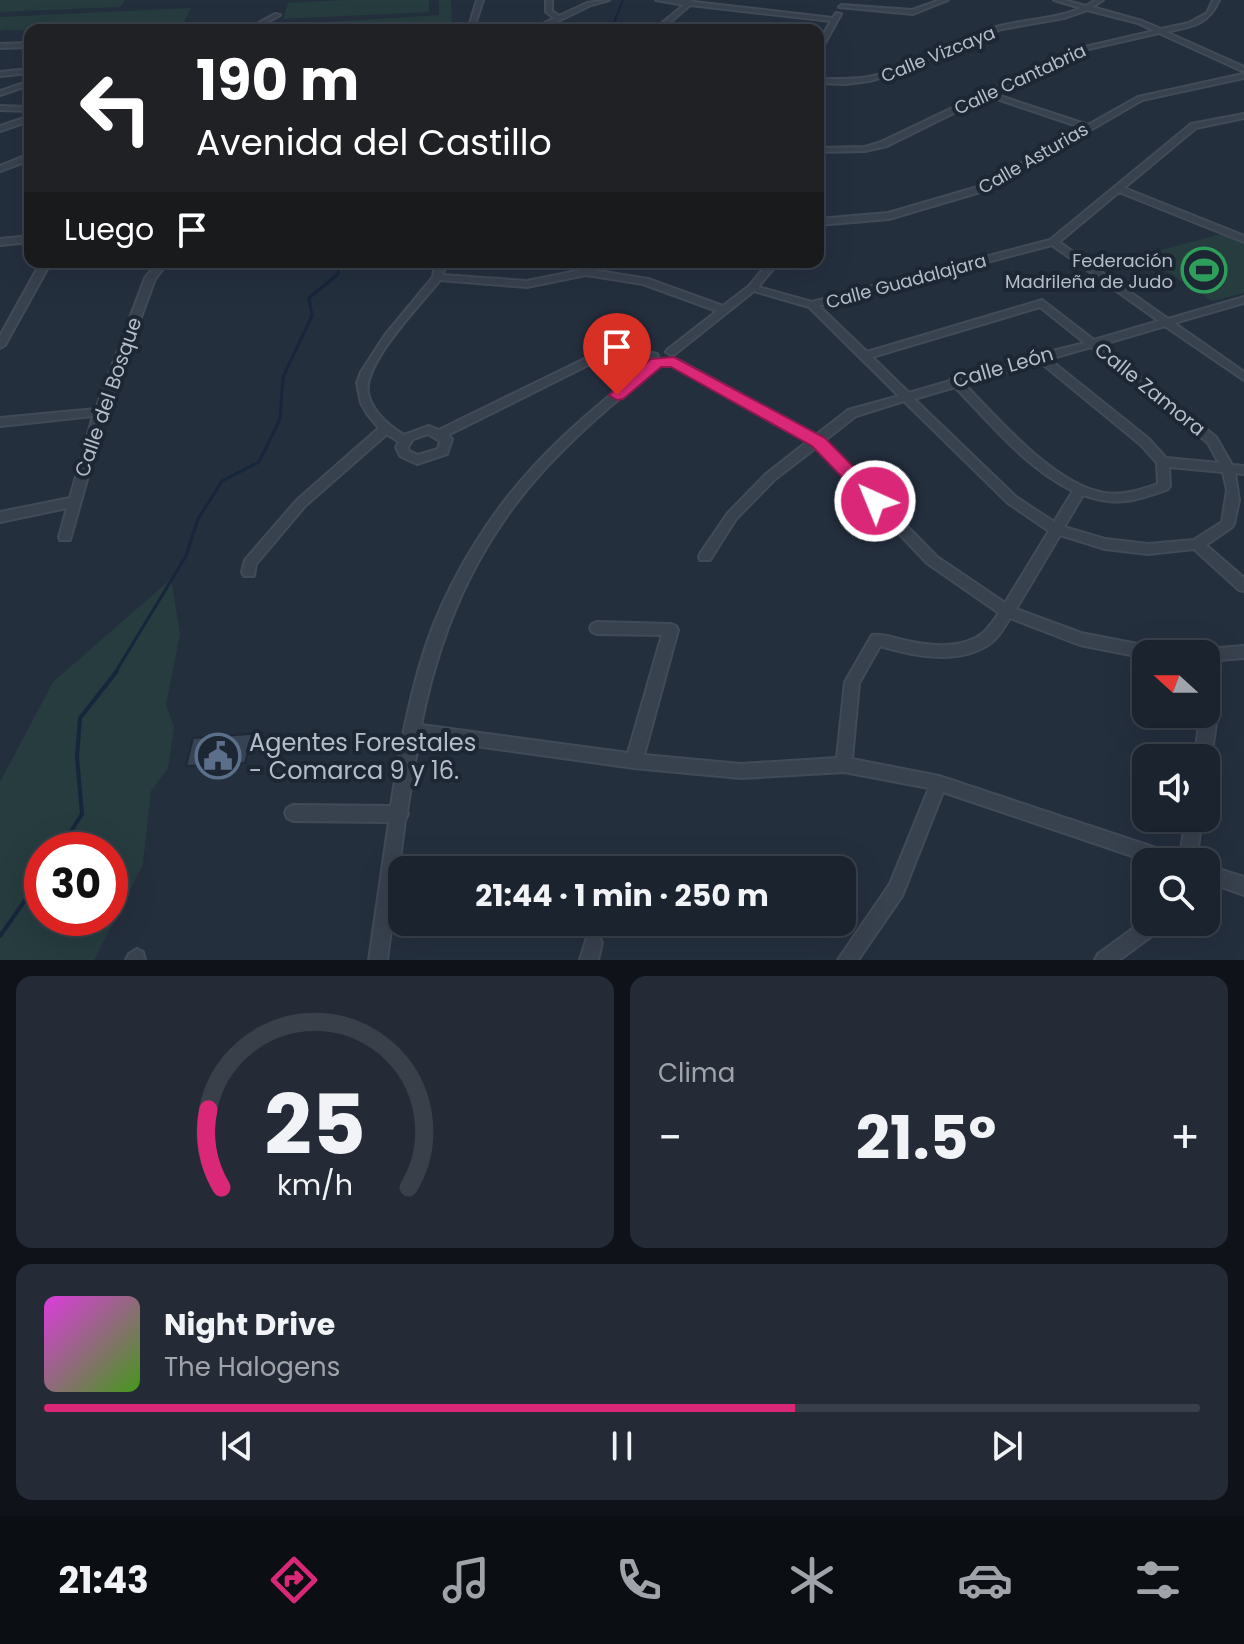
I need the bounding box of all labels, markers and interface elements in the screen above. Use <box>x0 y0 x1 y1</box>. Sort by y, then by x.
street label: Calle Vizcaya <box>877 20 999 88</box>
street label: Calle Cantabria <box>950 38 1090 120</box>
text: 190 m <box>196 41 359 120</box>
icon: left <box>64 56 168 160</box>
street label: Calle Asturias <box>973 116 1093 200</box>
text: Avenida del Castillo <box>196 117 552 168</box>
text: Luego <box>64 208 154 251</box>
icon: arrive <box>170 208 214 252</box>
sports icon: Federación Madrileña de Judo <box>1180 246 1228 294</box>
street label: Calle Guadalajara <box>823 248 989 314</box>
place label: Federación Madrileña de Judo <box>1005 248 1173 294</box>
pin <box>583 313 651 395</box>
street label: Calle del Bosque <box>68 314 148 480</box>
icon: arrive <box>595 325 639 369</box>
street label: Calle Zamora <box>1089 336 1211 442</box>
street label: Calle León <box>950 339 1056 395</box>
position arrow <box>833 459 917 543</box>
north arrow <box>1132 640 1220 728</box>
map controls <box>1132 640 1220 936</box>
place label: Agentes Forestales - Comarca 9 y 16. <box>249 726 476 787</box>
public building icon: Agentes Forestales - Comarca 9 y 16. <box>194 732 242 780</box>
button: sound <box>1132 744 1220 832</box>
speed limit sign: 30 <box>24 832 128 936</box>
button: search <box>1132 848 1220 936</box>
text: 21:44 · 1 min · 250 m <box>475 874 769 917</box>
text: Clima <box>658 1055 735 1091</box>
text: 25 <box>264 1067 366 1183</box>
text: 21.5° <box>856 1096 996 1180</box>
text: − <box>658 1107 682 1168</box>
text: + <box>1170 1107 1200 1168</box>
text: km/h <box>277 1165 353 1205</box>
text: Night Drive <box>164 1303 335 1346</box>
text: The Halogens <box>164 1349 340 1385</box>
icon: previous <box>215 1424 259 1468</box>
icon: pause <box>600 1424 644 1468</box>
icon: next <box>985 1424 1029 1468</box>
icon: directions <box>266 1552 322 1608</box>
icon: music <box>438 1552 494 1608</box>
icon: phone <box>611 1552 667 1608</box>
icon: climate <box>784 1552 840 1608</box>
icon: car <box>957 1552 1013 1608</box>
icon: filters <box>1130 1552 1186 1608</box>
text: 21:43 <box>58 1555 149 1606</box>

